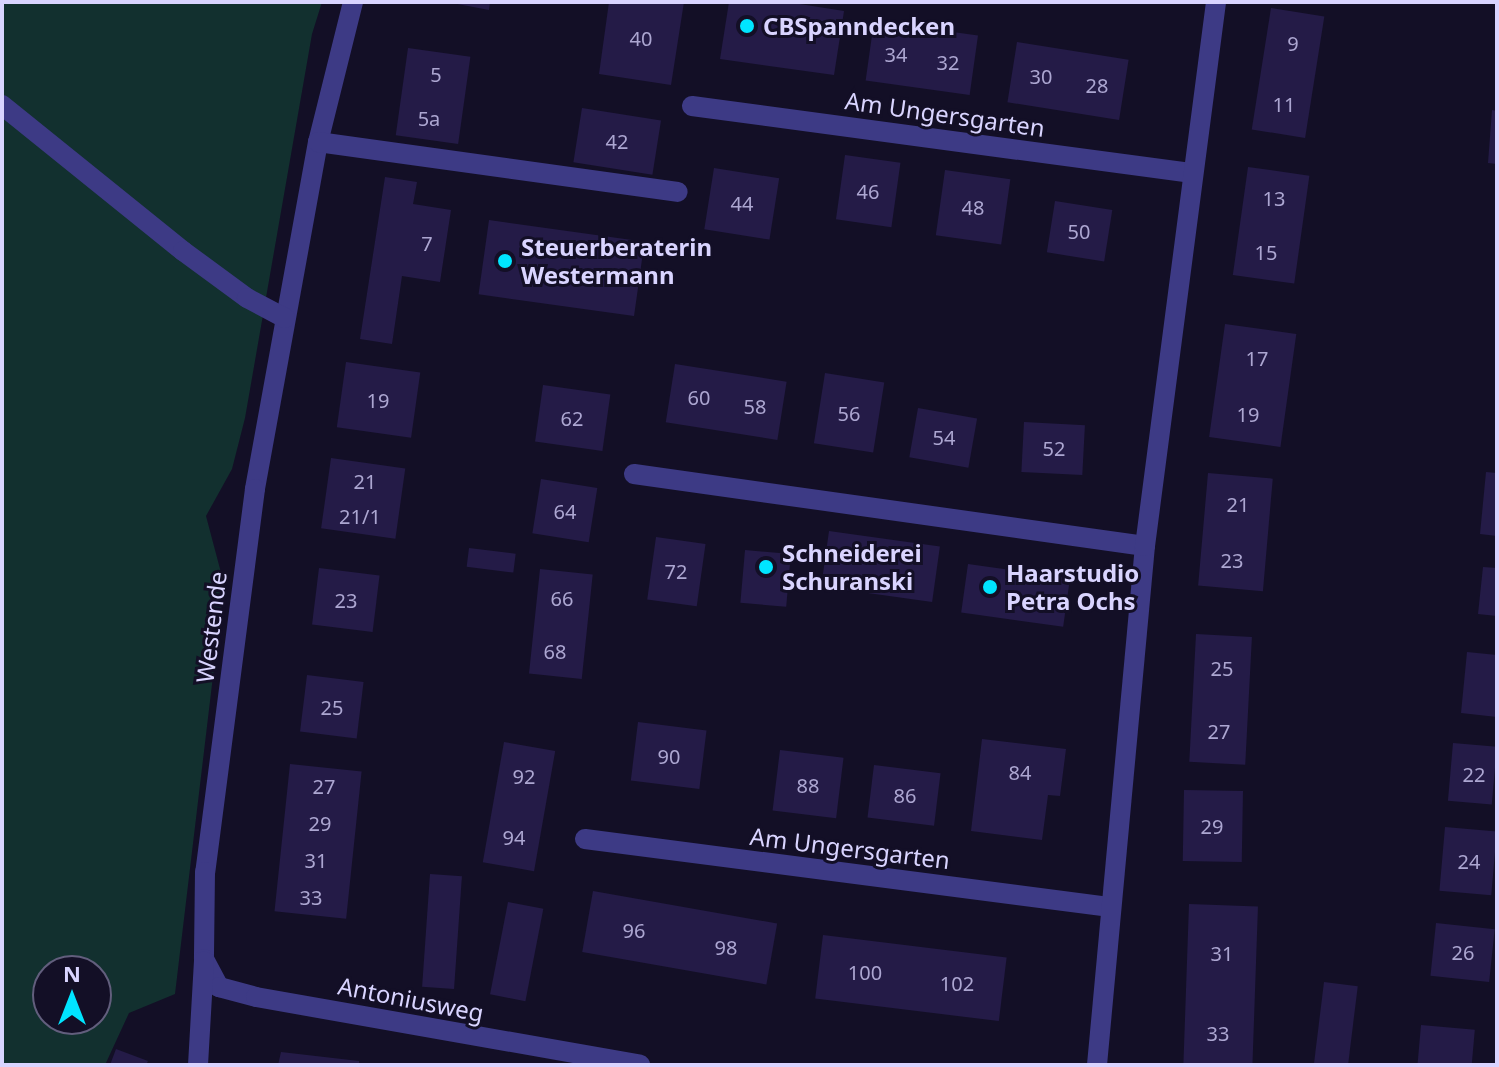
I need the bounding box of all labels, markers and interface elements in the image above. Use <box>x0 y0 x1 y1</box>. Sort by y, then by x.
place label: CBSpanndecken <box>763 12 955 40</box>
marker: CBSpanndecken <box>738 17 756 35</box>
house number: 40 <box>630 26 652 50</box>
house number: 9 <box>1287 31 1299 55</box>
house number: 34 <box>885 42 907 66</box>
house number: 32 <box>937 50 959 74</box>
house number: 5 <box>430 62 442 86</box>
house number: 30 <box>1030 64 1052 88</box>
house number: 28 <box>1086 73 1108 97</box>
street label: Am Ungersgarten <box>843 86 1047 142</box>
house number: 11 <box>1273 92 1295 116</box>
house number: 5a <box>418 106 440 130</box>
house number: 42 <box>606 129 628 153</box>
house number: 46 <box>857 179 879 203</box>
house number: 13 <box>1263 186 1285 210</box>
house number: 44 <box>731 191 753 215</box>
house number: 48 <box>962 195 984 219</box>
house number: 50 <box>1068 219 1090 243</box>
house number: 7 <box>421 231 433 255</box>
place label: Steuerberaterin Westermann <box>521 233 712 289</box>
house number: 15 <box>1255 240 1277 264</box>
marker: Steuerberaterin Westermann <box>496 252 514 270</box>
house number: 17 <box>1246 346 1268 370</box>
house number: 60 <box>688 385 710 409</box>
house number: 19 <box>367 388 389 412</box>
house number: 58 <box>744 394 766 418</box>
house number: 56 <box>838 401 860 425</box>
house number: 19 <box>1237 402 1259 426</box>
house number: 62 <box>561 406 583 430</box>
house number: 54 <box>933 425 955 449</box>
house number: 52 <box>1043 436 1065 460</box>
house number: 21 <box>354 469 376 493</box>
house number: 21 <box>1227 492 1249 516</box>
house number: 64 <box>554 499 576 523</box>
house number: 21/1 <box>339 504 381 528</box>
place label: Schneiderei Schuranski <box>782 539 922 595</box>
house number: 23 <box>1221 548 1243 572</box>
marker: Schneiderei Schuranski <box>757 558 775 576</box>
house number: 72 <box>665 559 687 583</box>
place label: Haarstudio Petra Ochs <box>1006 559 1139 615</box>
street label: Westende <box>190 570 232 684</box>
marker: Haarstudio Petra Ochs <box>981 578 999 596</box>
house number: 66 <box>551 586 573 610</box>
house number: 23 <box>335 588 357 612</box>
house number: 68 <box>544 639 566 663</box>
house number: 25 <box>1211 656 1233 680</box>
house number: 25 <box>321 695 343 719</box>
house number: 27 <box>1208 719 1230 743</box>
house number: 90 <box>658 744 680 768</box>
house number: 84 <box>1009 760 1031 784</box>
house number: 22 <box>1463 762 1485 786</box>
house number: 92 <box>513 764 535 788</box>
house number: 88 <box>797 773 819 797</box>
house number: 27 <box>313 774 335 798</box>
house number: 86 <box>894 783 916 807</box>
house number: 29 <box>309 811 331 835</box>
house number: 29 <box>1201 814 1223 838</box>
street label: Am Ungersgarten <box>748 821 952 875</box>
house number: 94 <box>503 825 525 849</box>
house number: 31 <box>305 848 327 872</box>
house number: 24 <box>1458 849 1480 873</box>
house number: 33 <box>300 885 322 909</box>
house number: 96 <box>623 918 645 942</box>
house number: 98 <box>715 935 737 959</box>
house number: 26 <box>1452 940 1474 964</box>
house number: 31 <box>1211 941 1233 965</box>
north arrow <box>32 955 112 1035</box>
text: N <box>63 958 81 988</box>
house number: 100 <box>848 960 882 984</box>
street label: Antoniusweg <box>336 971 486 1027</box>
house number: 102 <box>940 971 974 995</box>
house number: 33 <box>1207 1021 1229 1045</box>

